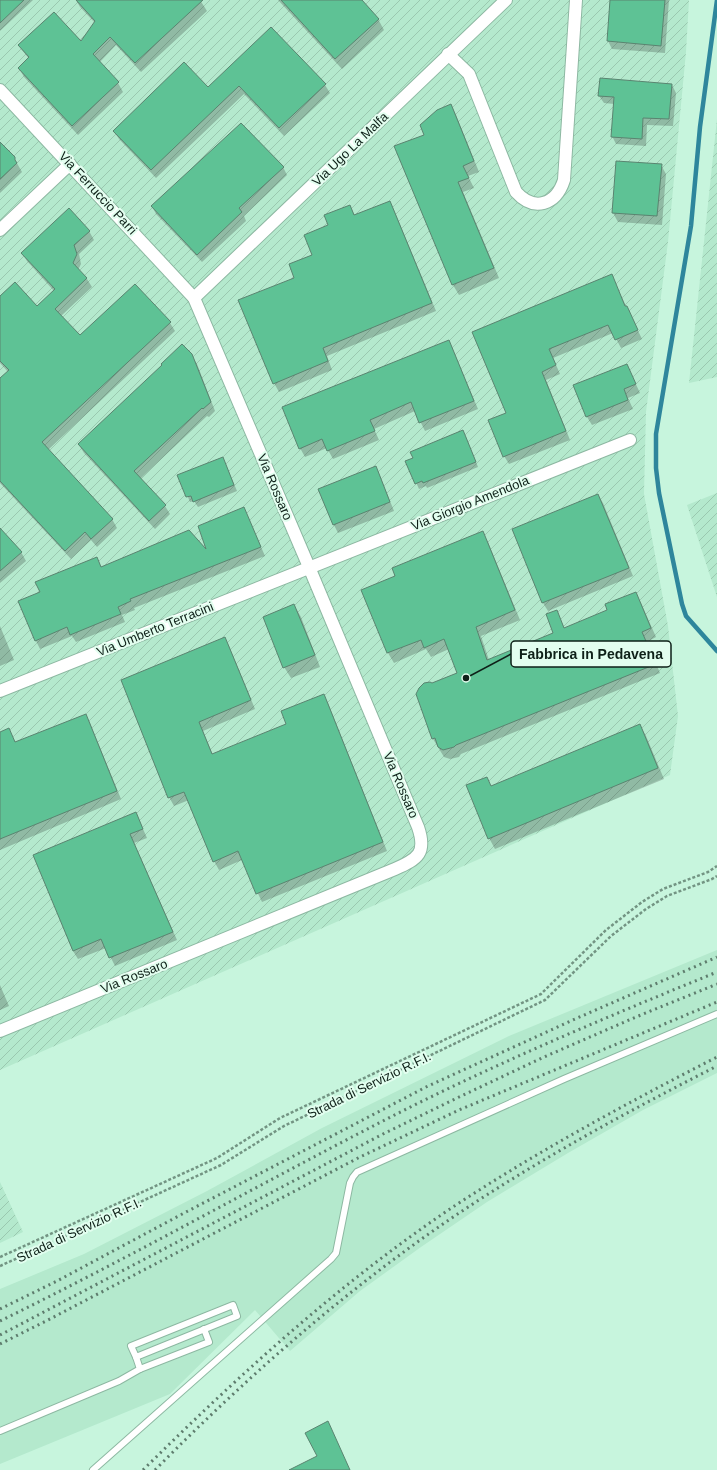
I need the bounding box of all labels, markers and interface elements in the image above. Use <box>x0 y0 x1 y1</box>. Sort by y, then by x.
street label: Via Ugo La Malfa <box>309 109 392 189</box>
street label: Via Ferruccio Parri <box>56 149 140 237</box>
street label: Via Rossaro <box>254 452 296 522</box>
street label: Via Giorgio Amendola <box>409 472 532 533</box>
street label: Via Umberto Terracini <box>94 599 216 659</box>
callout: Fabbrica in Pedavena <box>511 641 671 667</box>
text: Fabbrica in Pedavena <box>519 646 663 662</box>
street label: Via Rossaro <box>380 750 422 820</box>
street label: Via Rossaro <box>98 956 170 996</box>
street label: Strada di Servizio R.F.I. <box>305 1048 433 1122</box>
street label: Strada di Servizio R.F.I. <box>14 1195 144 1265</box>

